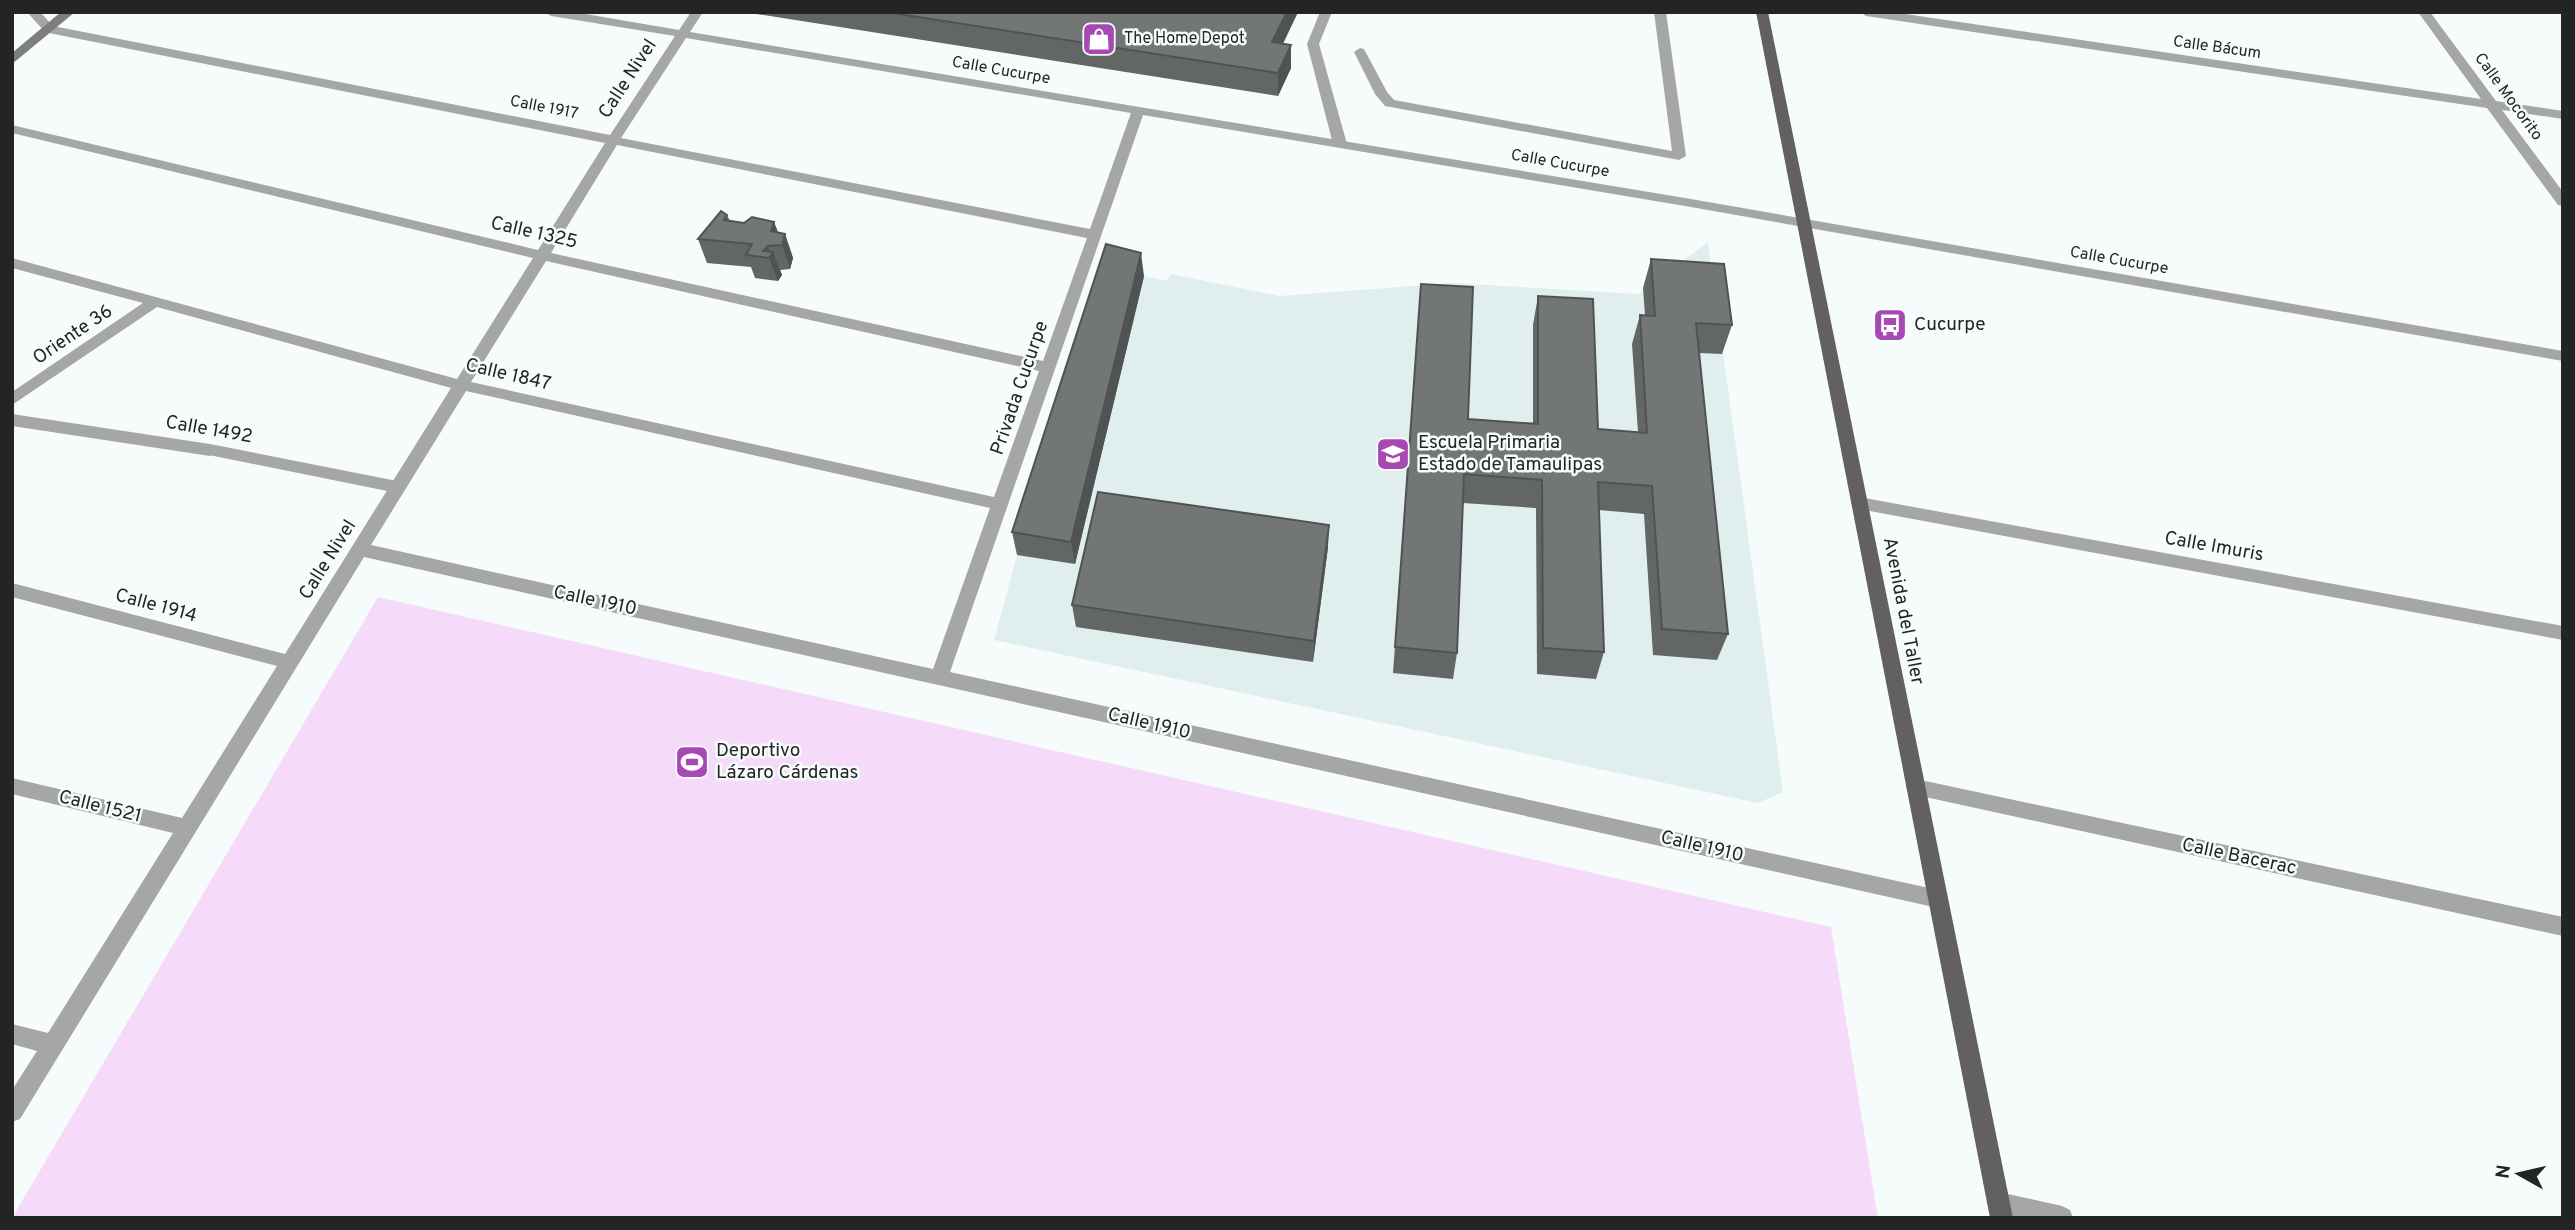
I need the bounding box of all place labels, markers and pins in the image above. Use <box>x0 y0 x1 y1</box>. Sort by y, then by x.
shop icon: The Home Depot <box>1080 20 1118 58</box>
place label: The Home Depot <box>1124 29 1245 49</box>
bus stop icon: Cucurpe <box>1871 306 1909 344</box>
place label: Cucurpe <box>1914 313 1986 337</box>
place label: Escuela Primaria Estado de Tamaulipas <box>1418 431 1602 477</box>
school or university icon: Escuela Primaria Estado de Tamaulipas <box>1374 435 1412 473</box>
place label: Deportivo Lázaro Cárdenas <box>716 739 858 785</box>
sports icon: Deportivo Lázaro Cárdenas <box>673 743 711 781</box>

